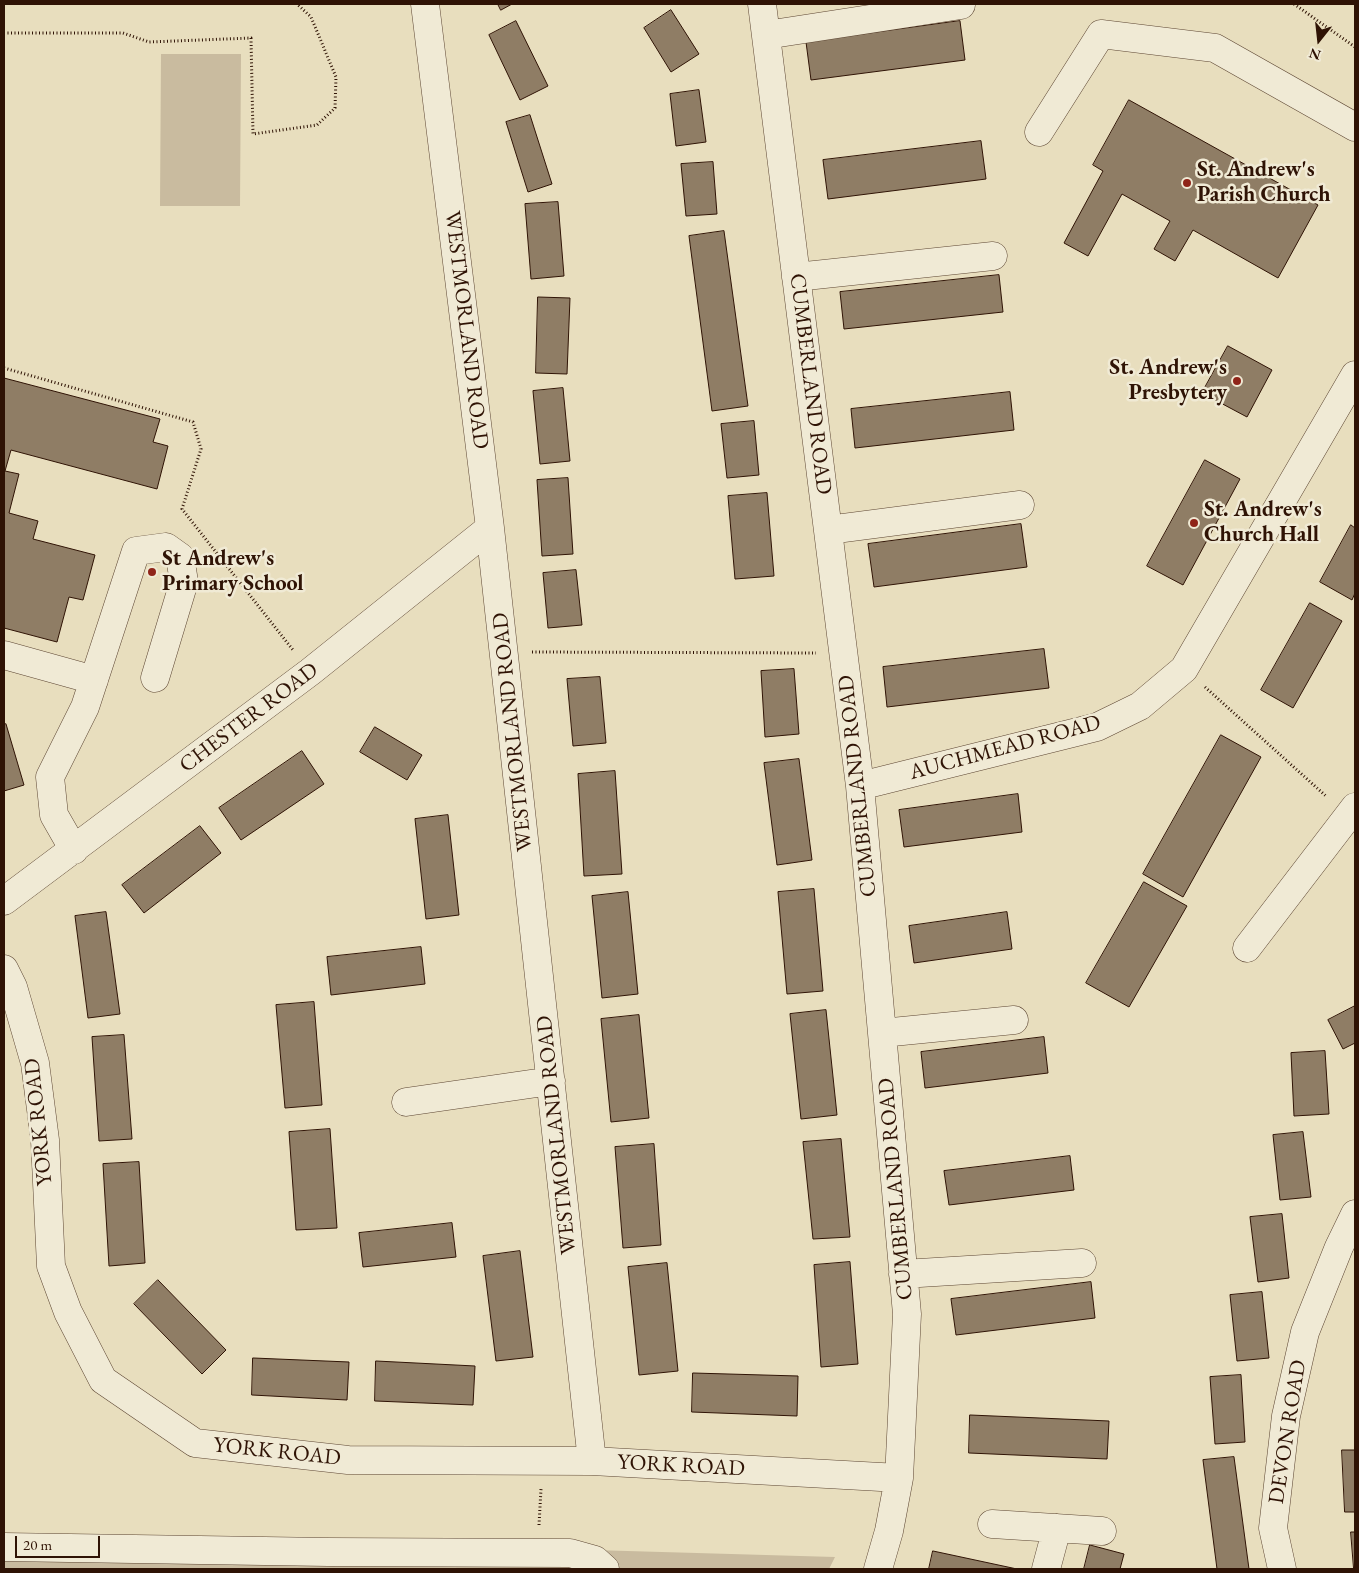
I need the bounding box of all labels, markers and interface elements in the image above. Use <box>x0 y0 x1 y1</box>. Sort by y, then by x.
north arrow <box>1294 15 1344 65</box>
text: N <box>1307 44 1323 65</box>
place label: St. Andrew's Parish Church <box>1197 157 1330 208</box>
marker: St. Andrew's Parish Church <box>1181 177 1193 189</box>
street label: WESTMORLAND ROAD <box>438 209 494 451</box>
street label: CUMBERLAND ROAD <box>783 272 837 496</box>
place label: St. Andrew's Presbytery <box>1109 355 1227 406</box>
marker: St. Andrew's Presbytery <box>1231 375 1243 387</box>
place label: St. Andrew's Church Hall <box>1204 497 1322 548</box>
marker: St. Andrew's Church Hall <box>1188 517 1200 529</box>
place label: St Andrew's Primary School <box>162 546 304 598</box>
marker: St Andrew's Primary School <box>146 566 158 578</box>
street label: WESTMORLAND ROAD <box>487 611 539 853</box>
street label: CHESTER ROAD <box>174 657 324 779</box>
street label: CUMBERLAND ROAD <box>833 674 883 898</box>
street label: AUCHMEAD ROAD <box>906 710 1104 786</box>
street label: WESTMORLAND ROAD <box>531 1014 583 1256</box>
street label: YORK ROAD <box>19 1057 59 1187</box>
street label: CUMBERLAND ROAD <box>873 1077 919 1301</box>
street label: DEVON ROAD <box>1264 1358 1312 1506</box>
street label: YORK ROAD <box>212 1432 342 1472</box>
street label: YORK ROAD <box>617 1449 745 1483</box>
scale bar <box>18 1526 102 1558</box>
text: 20 m <box>23 1535 52 1554</box>

